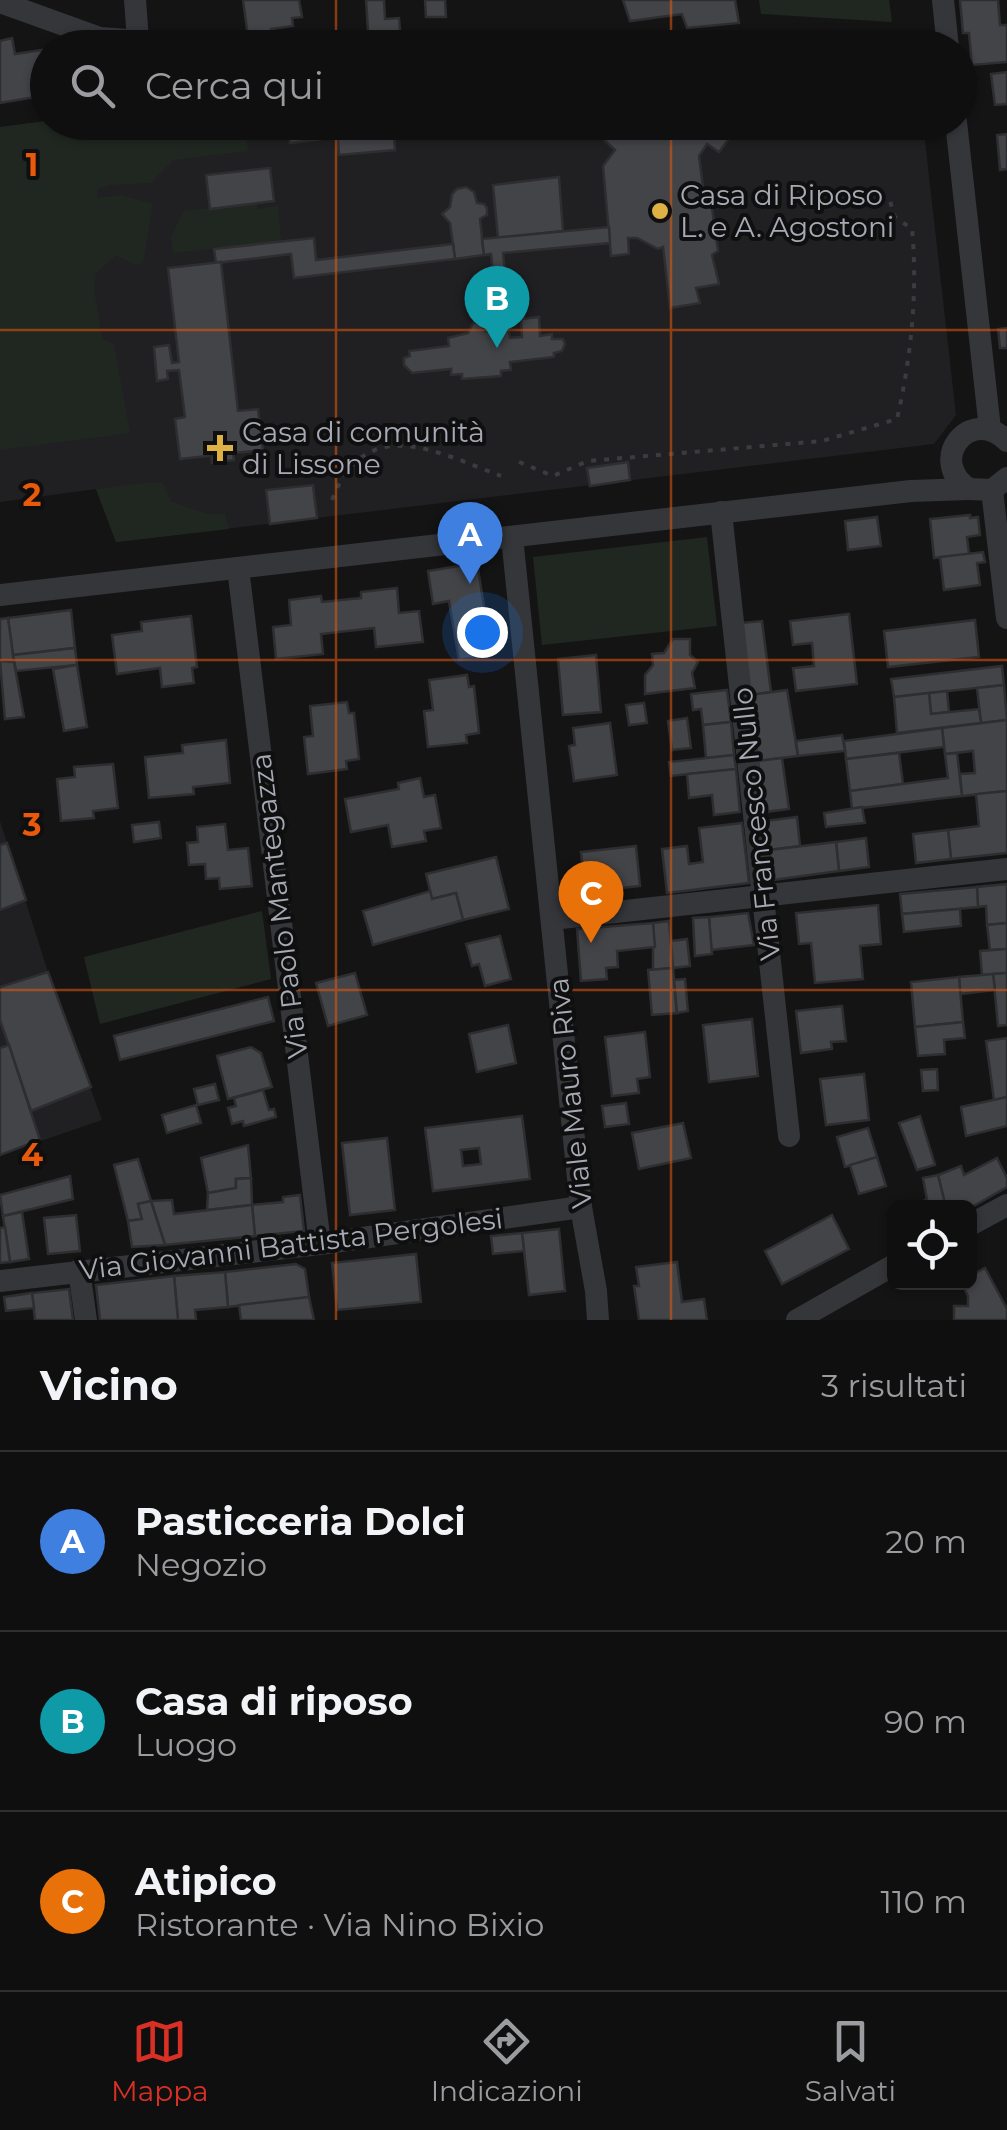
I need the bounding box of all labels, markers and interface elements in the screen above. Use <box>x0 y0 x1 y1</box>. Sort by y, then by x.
search box <box>30 30 977 140</box>
icon: search <box>65 58 120 113</box>
text: Cerca qui <box>145 62 324 109</box>
text: 1 <box>26 145 38 184</box>
place label: Casa di Riposo L. e A. Agostoni <box>680 178 894 244</box>
marker: Casa di Riposo L. e A. Agostoni <box>649 200 671 222</box>
pin: B <box>464 266 530 348</box>
place label: Casa di comunità di Lissone <box>242 415 485 481</box>
marker: Casa di comunità di Lissone <box>207 435 233 461</box>
text: 2 <box>23 475 41 514</box>
pin: A <box>438 502 502 584</box>
your location <box>457 607 508 658</box>
street label: Via Francesco Nullo <box>725 686 787 962</box>
street label: Via Paolo Mantegazza <box>243 751 315 1061</box>
text: 3 <box>22 805 41 844</box>
pin: C <box>558 860 624 943</box>
street label: Viale Mauro Riva <box>541 976 599 1210</box>
text: 4 <box>21 1135 43 1174</box>
map controls <box>887 1200 977 1290</box>
button: locate <box>887 1200 977 1290</box>
street label: Via Giovanni Battista Pergolesi <box>77 1201 505 1287</box>
text: Vicino <box>40 1359 178 1411</box>
text: 3 risultati <box>821 1366 967 1405</box>
text: Pasticceria Dolci <box>135 1498 466 1545</box>
text: A <box>60 1522 85 1561</box>
text: 20 m <box>885 1522 967 1561</box>
text: Negozio <box>135 1545 267 1584</box>
text: Casa di riposo <box>135 1678 413 1725</box>
text: B <box>60 1702 85 1741</box>
text: 90 m <box>884 1702 967 1741</box>
text: Luogo <box>135 1725 237 1764</box>
text: Atipico <box>135 1858 277 1905</box>
text: C <box>61 1882 84 1921</box>
text: 110 m <box>880 1882 967 1921</box>
text: Ristorante · Via Nino Bixio <box>135 1905 544 1944</box>
tab: Mappa <box>111 2014 209 2108</box>
tab: Indicazioni <box>431 2014 583 2108</box>
tab: Salvati <box>805 2014 896 2108</box>

